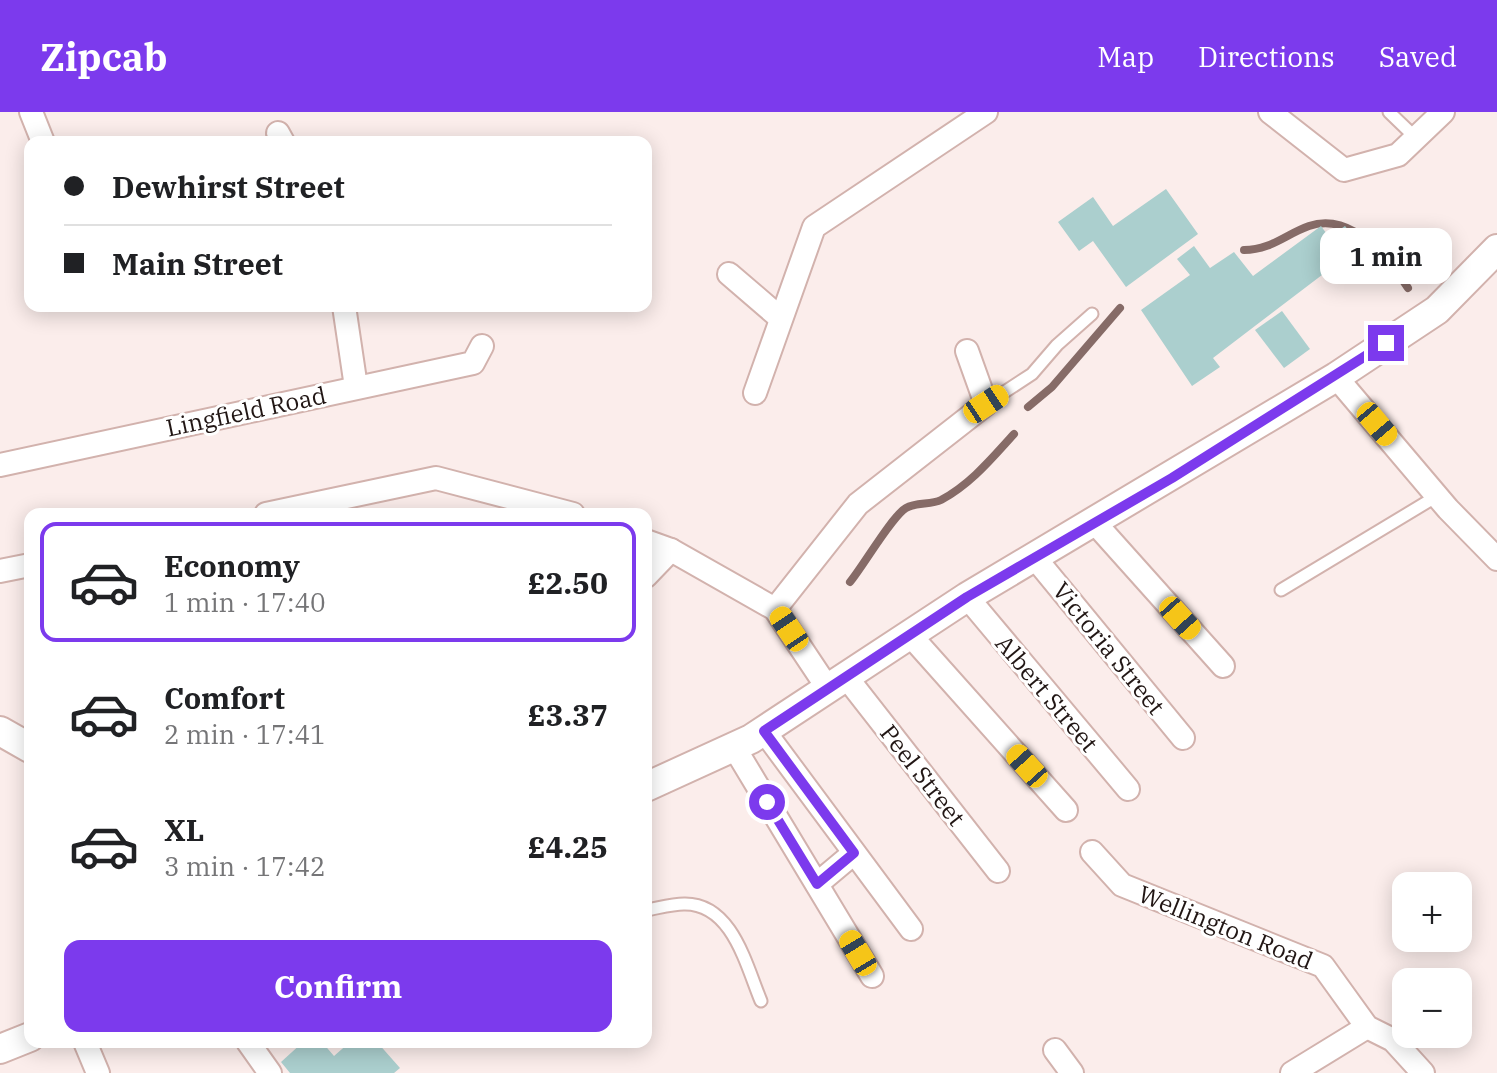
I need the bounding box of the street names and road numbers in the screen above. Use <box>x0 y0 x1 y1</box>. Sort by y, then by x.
street label: Lingfield Road <box>163 378 329 444</box>
street label: Victoria Street <box>1046 575 1172 721</box>
street label: Albert Street <box>989 628 1105 758</box>
street label: Peel Street <box>873 718 973 832</box>
street label: Wellington Road <box>1134 877 1318 977</box>

